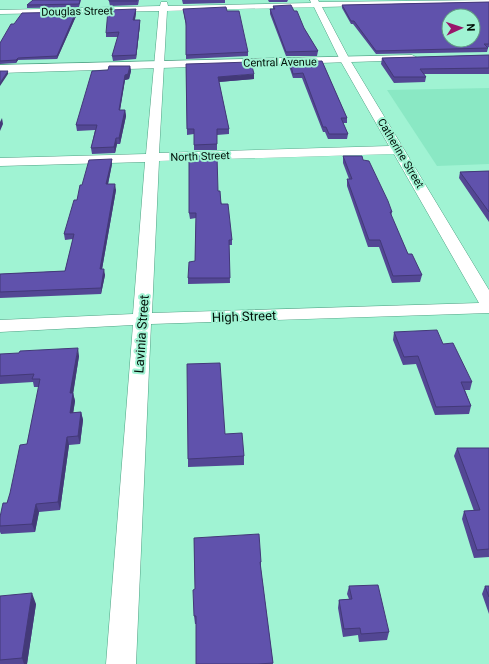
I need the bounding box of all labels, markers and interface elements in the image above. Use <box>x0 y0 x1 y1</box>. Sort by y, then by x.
street label: Douglas Street <box>41 4 113 19</box>
north arrow <box>441 8 481 48</box>
text: N <box>464 23 477 32</box>
street label: Central Avenue <box>243 55 317 70</box>
street label: Catherine Street <box>375 116 427 191</box>
street label: North Street <box>170 149 230 164</box>
street label: Lavinia Street <box>131 294 152 374</box>
street label: High Street <box>212 308 276 325</box>

